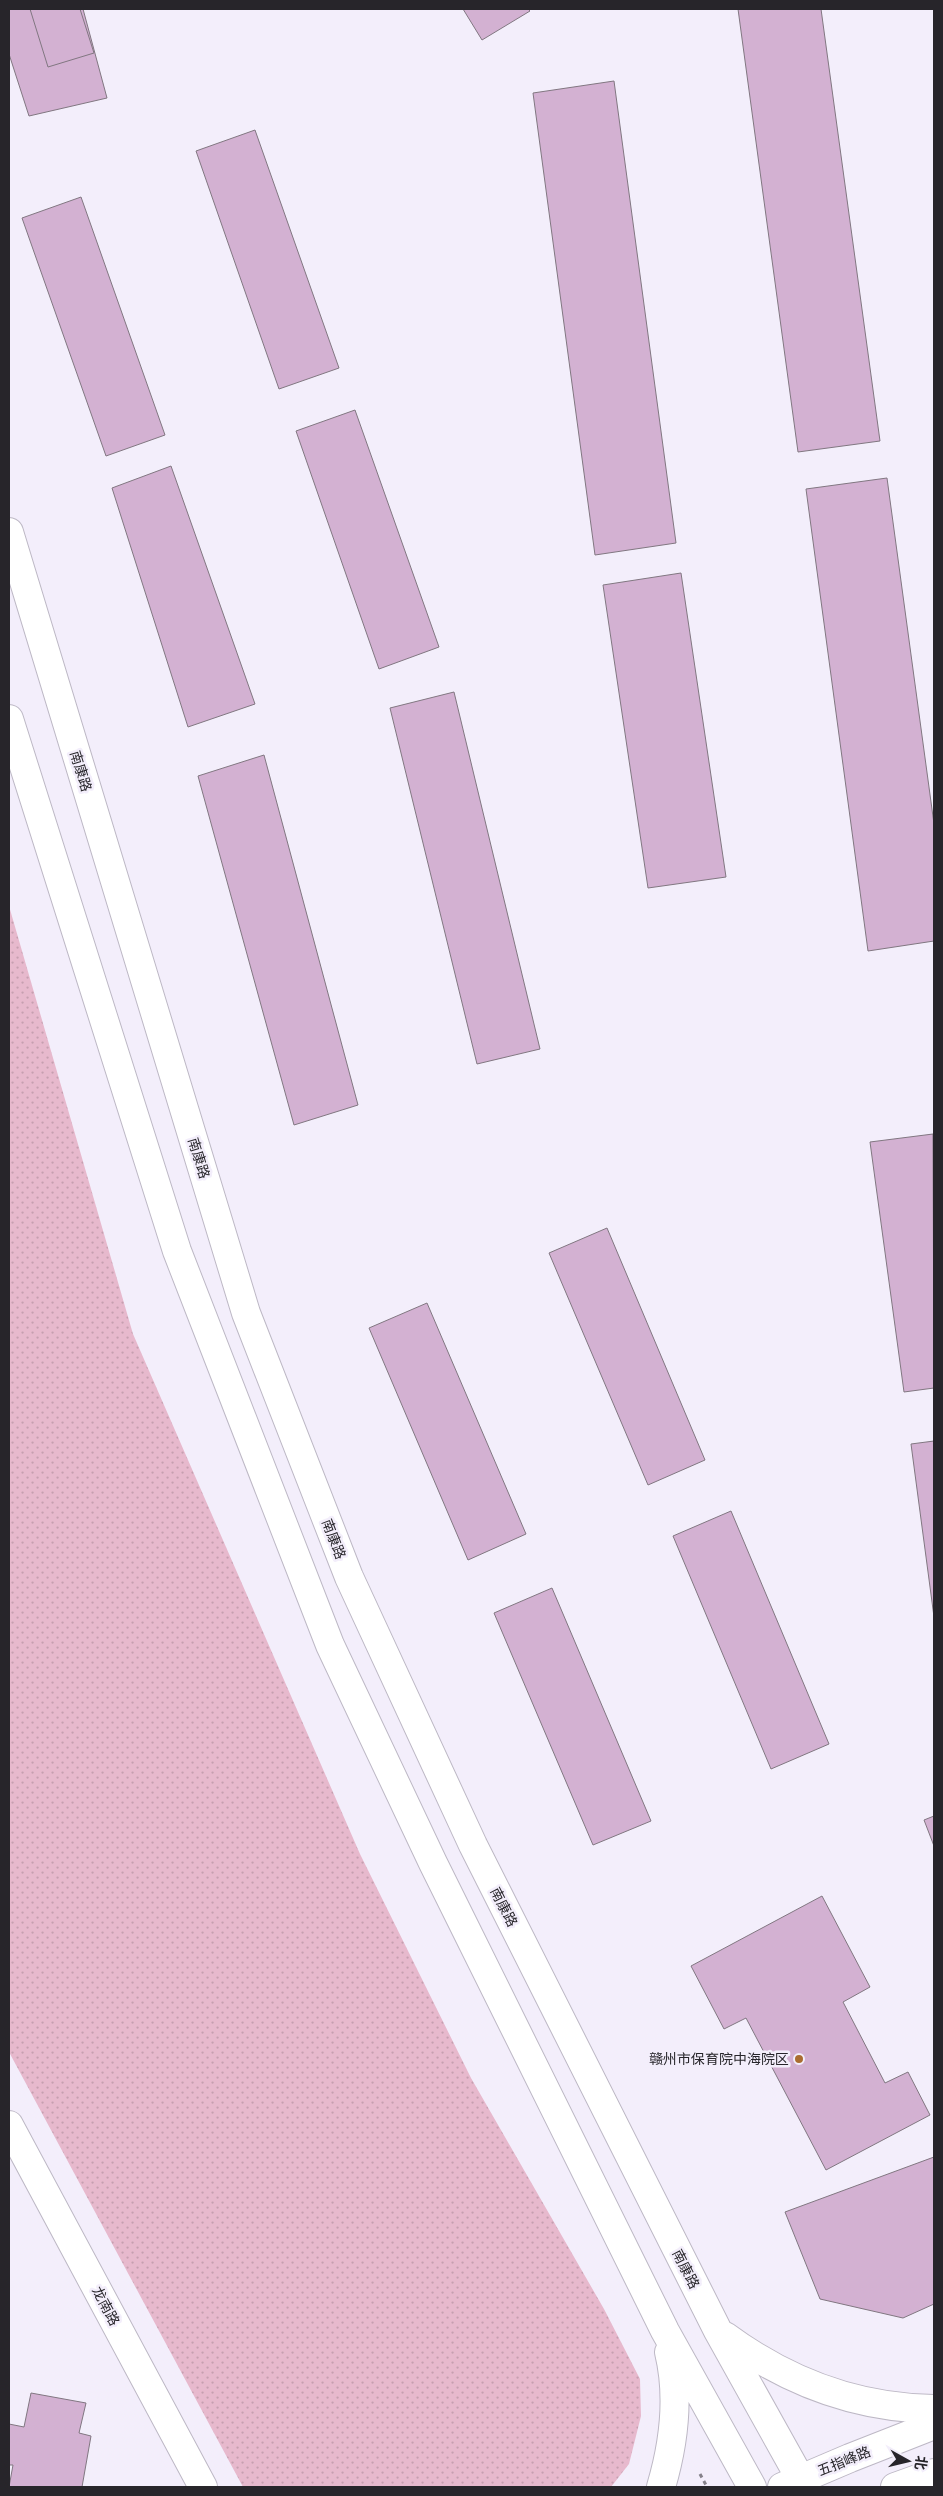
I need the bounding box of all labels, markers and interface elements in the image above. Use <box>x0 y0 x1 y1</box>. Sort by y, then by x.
street label: 南康路 <box>64 748 96 794</box>
street label: 南康路 <box>182 1135 214 1181</box>
street label: 南康路 <box>316 1516 350 1563</box>
street label: 南康路 <box>485 1884 522 1931</box>
place label: 赣州市保育院中海院区 <box>649 2050 789 2070</box>
marker: 赣州市保育院中海院区 <box>793 2053 805 2065</box>
street label: 南康路 <box>667 2246 704 2293</box>
street label: 龙南路 <box>86 2283 124 2330</box>
north arrow <box>883 2436 933 2486</box>
street label: 五指峰路 <box>815 2442 874 2482</box>
text: 北 <box>909 2454 931 2471</box>

